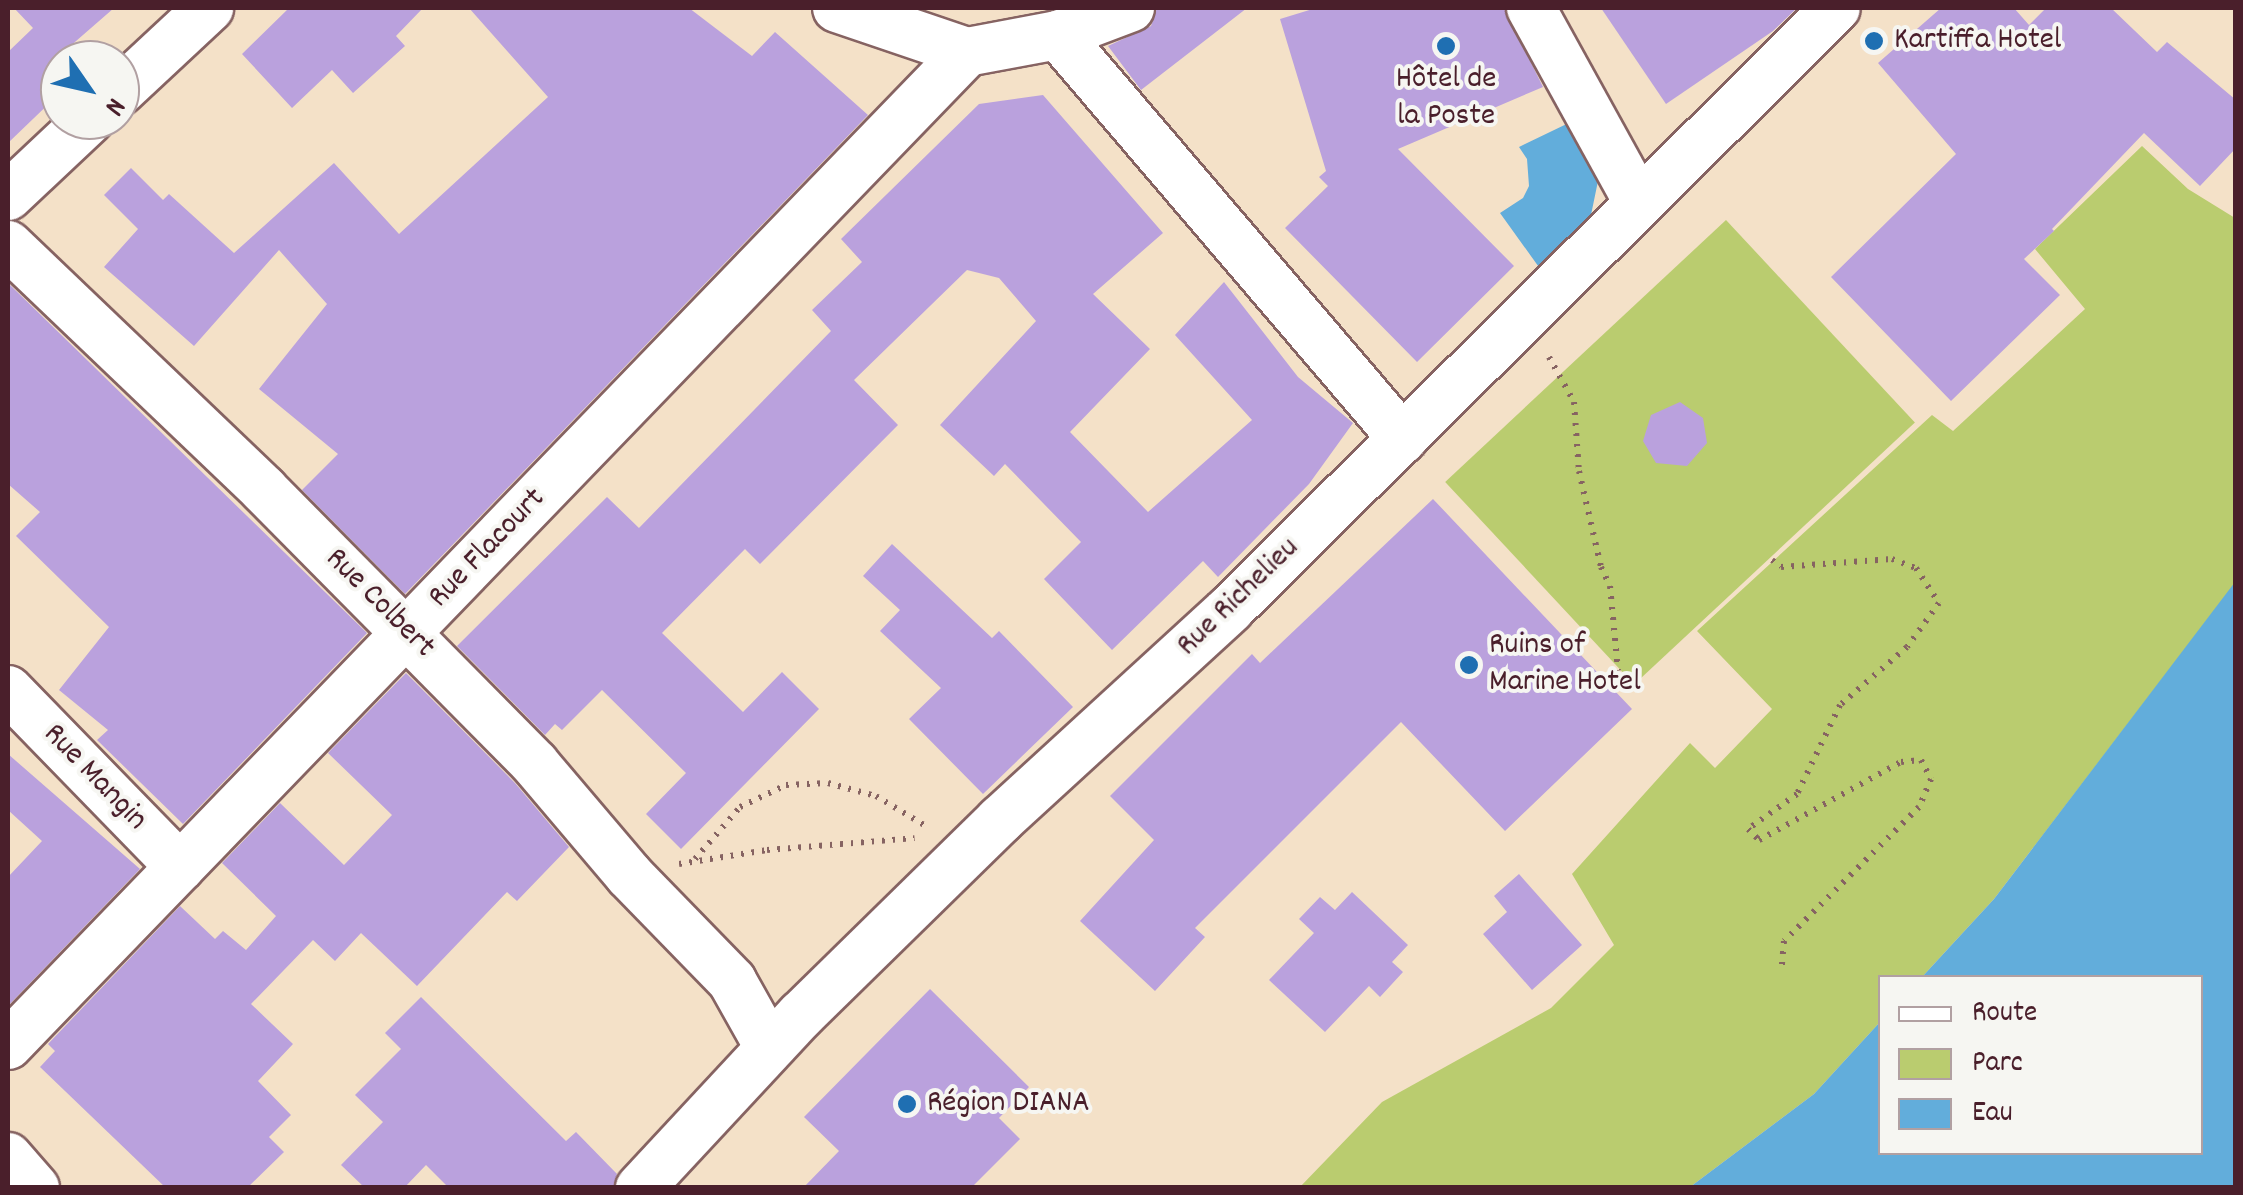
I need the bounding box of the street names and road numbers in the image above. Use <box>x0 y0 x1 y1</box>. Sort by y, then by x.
street label: Rue Flacourt <box>421 481 555 617</box>
street label: Rue Richelieu <box>1170 530 1308 666</box>
street label: Rue Colbert <box>316 541 442 667</box>
street label: Rue Mangin <box>34 716 154 840</box>

